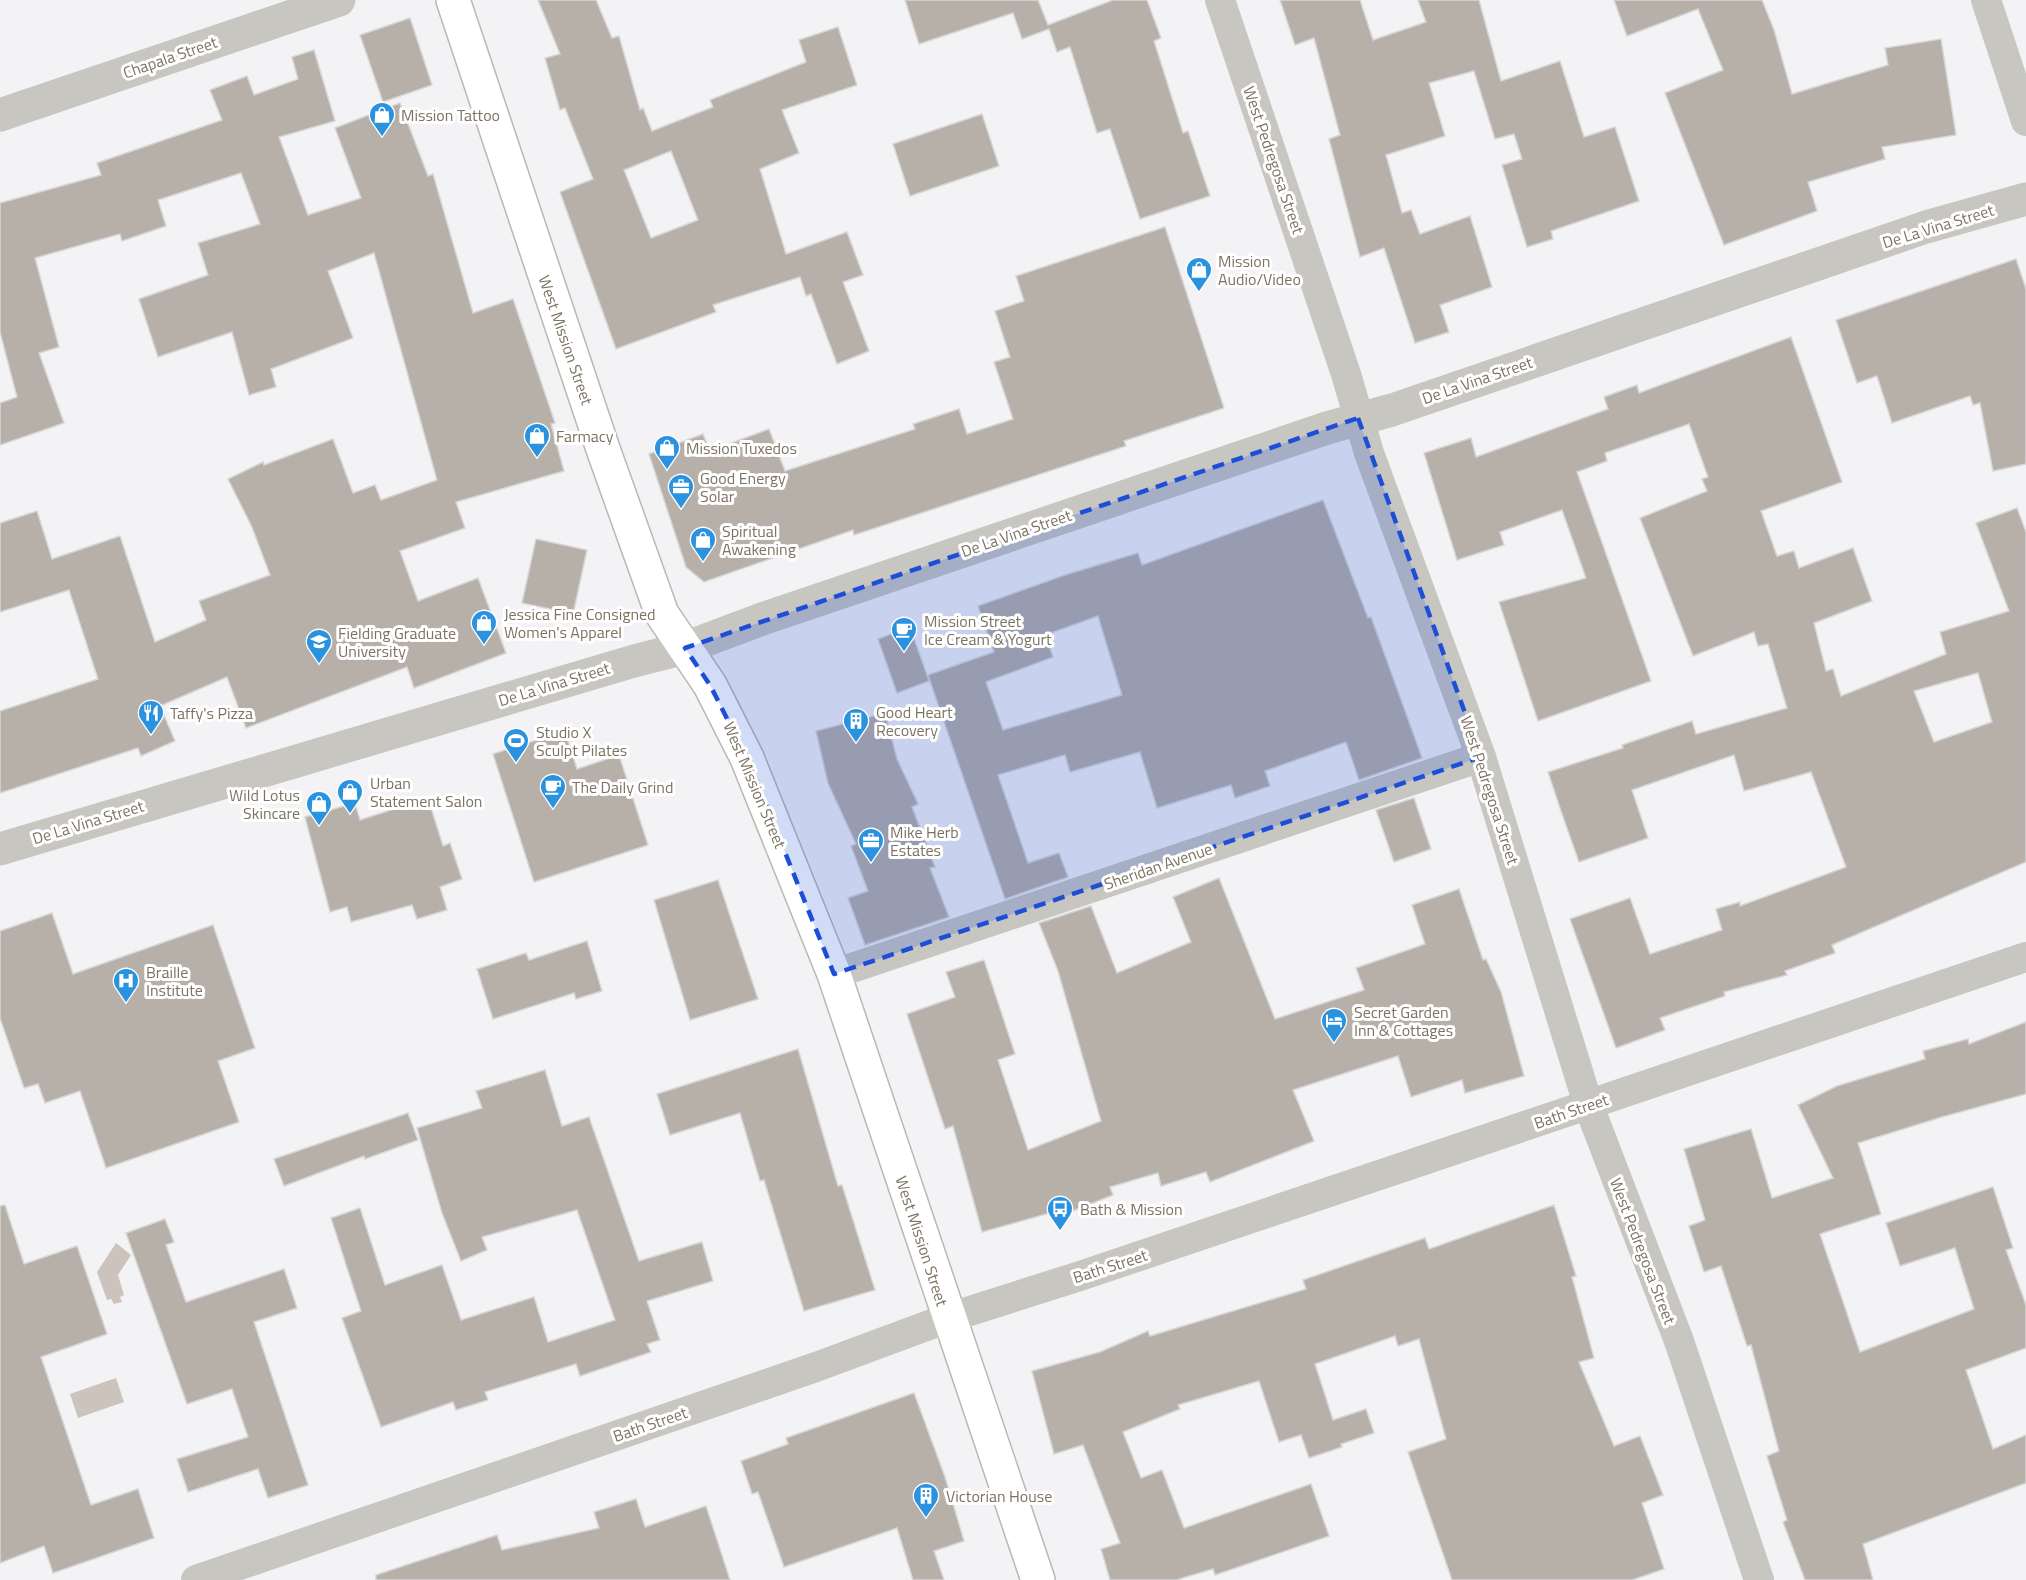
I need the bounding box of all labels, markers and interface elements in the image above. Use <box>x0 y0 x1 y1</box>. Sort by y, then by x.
street label: Chapala Street <box>120 30 221 84</box>
street label: West Pedregosa Street <box>1237 83 1311 237</box>
shop icon: Mission Tattoo <box>367 100 397 138</box>
place label: Mission Tattoo <box>401 103 500 127</box>
street label: De La Vina Street <box>1879 198 1997 254</box>
place label: Mission Audio/Video <box>1218 249 1301 291</box>
shop icon: Mission Audio/Video <box>1184 255 1214 293</box>
street label: West Mission Street <box>533 272 600 408</box>
street label: De La Vina Street <box>1419 350 1536 410</box>
shop icon: Farmacy <box>522 421 552 459</box>
place label: Farmacy <box>556 424 614 448</box>
shop icon: Mission Tuxedos <box>652 433 682 471</box>
place label: Mission Tuxedos <box>686 436 797 460</box>
place label: Good Energy Solar <box>700 466 786 508</box>
office icon: Good Energy Solar <box>666 472 696 510</box>
street label: De La Vina Street <box>958 503 1075 563</box>
place label: Spiritual Awakening <box>722 519 796 561</box>
shop icon: Spiritual Awakening <box>688 525 718 563</box>
place label: Jessica Fine Consigned Women's Apparel <box>504 602 656 644</box>
shop icon: Jessica Fine Consigned Women's Apparel <box>469 608 499 646</box>
place label: Mission Street Ice Cream & Yogurt <box>924 609 1052 651</box>
cafe icon: Mission Street Ice Cream & Yogurt <box>889 615 919 653</box>
place label: Fielding Graduate University <box>338 621 456 663</box>
school or university icon: Fielding Graduate University <box>304 627 334 665</box>
street label: De La Vina Street <box>495 656 613 712</box>
restaurant icon: Taffy's Pizza <box>136 698 166 736</box>
place label: Good Heart Recovery <box>876 700 953 742</box>
place label: Taffy's Pizza <box>170 701 253 725</box>
building icon: Good Heart Recovery <box>841 706 871 744</box>
street label: West Pedregosa Street <box>1455 713 1525 868</box>
street label: West Mission Street <box>717 718 793 852</box>
place label: Studio X Sculpt Pilates <box>536 720 627 762</box>
sports icon: Studio X Sculpt Pilates <box>501 726 531 764</box>
place label: Urban Statement Salon <box>370 771 482 813</box>
cafe icon: The Daily Grind <box>538 772 568 810</box>
place label: The Daily Grind <box>572 775 673 799</box>
shop icon: Urban Statement Salon <box>335 777 365 815</box>
place label: Wild Lotus Skincare <box>229 783 300 825</box>
shop icon: Wild Lotus Skincare <box>304 789 334 827</box>
street label: De La Vina Street <box>29 794 147 850</box>
place label: Mike Herb Estates <box>890 820 959 862</box>
office icon: Mike Herb Estates <box>856 826 886 864</box>
street label: Sheridan Avenue <box>1101 836 1215 896</box>
place label: Braille Institute <box>146 960 203 1002</box>
hospital icon: Braille Institute <box>111 966 141 1004</box>
place label: Secret Garden Inn & Cottages <box>1354 1000 1453 1042</box>
hotel icon: Secret Garden Inn & Cottages <box>1319 1006 1349 1044</box>
street label: Bath Street <box>1531 1087 1612 1135</box>
street label: West Mission Street <box>890 1173 954 1310</box>
street label: West Pedregosa Street <box>1604 1174 1682 1328</box>
bus stop icon: Bath & Mission <box>1045 1194 1075 1232</box>
place label: Bath & Mission <box>1080 1197 1183 1221</box>
street label: Bath Street <box>1070 1243 1151 1289</box>
street label: Bath Street <box>610 1400 691 1448</box>
building icon: Victorian House <box>911 1481 941 1519</box>
place label: Victorian House <box>946 1484 1052 1508</box>

